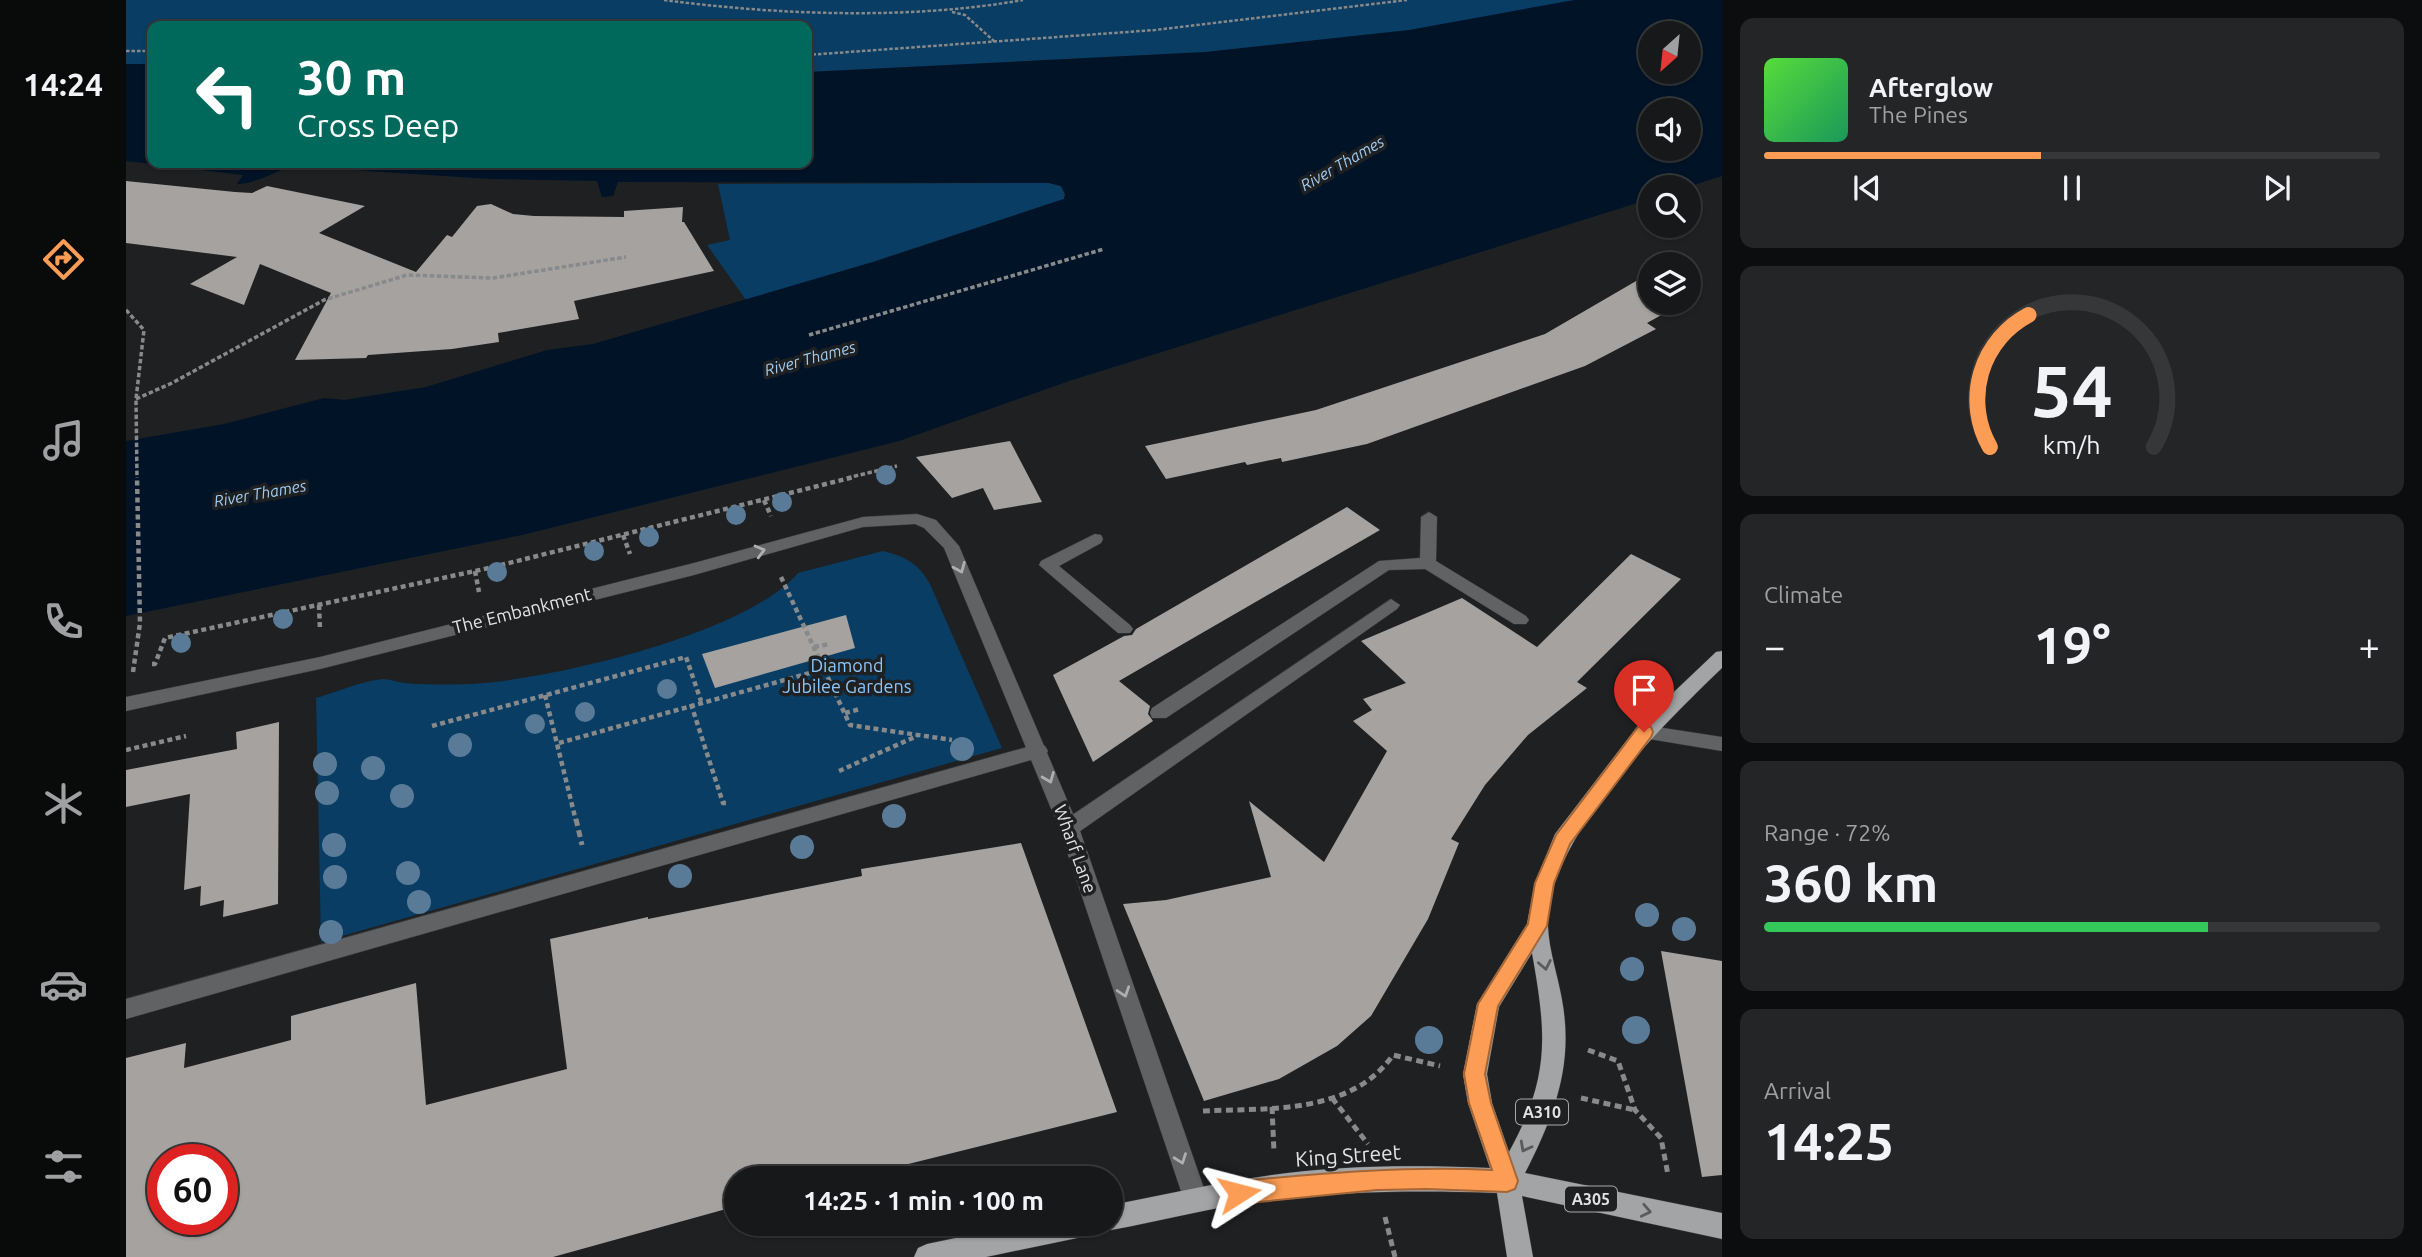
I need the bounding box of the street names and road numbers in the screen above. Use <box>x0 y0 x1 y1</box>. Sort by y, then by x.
street label: The Embankment <box>450 583 593 637</box>
street label: Wharf Lane <box>1051 802 1101 896</box>
road number: A310 <box>1516 1100 1568 1124</box>
street label: King Street <box>1294 1139 1402 1171</box>
road number: A305 <box>1565 1186 1617 1212</box>

